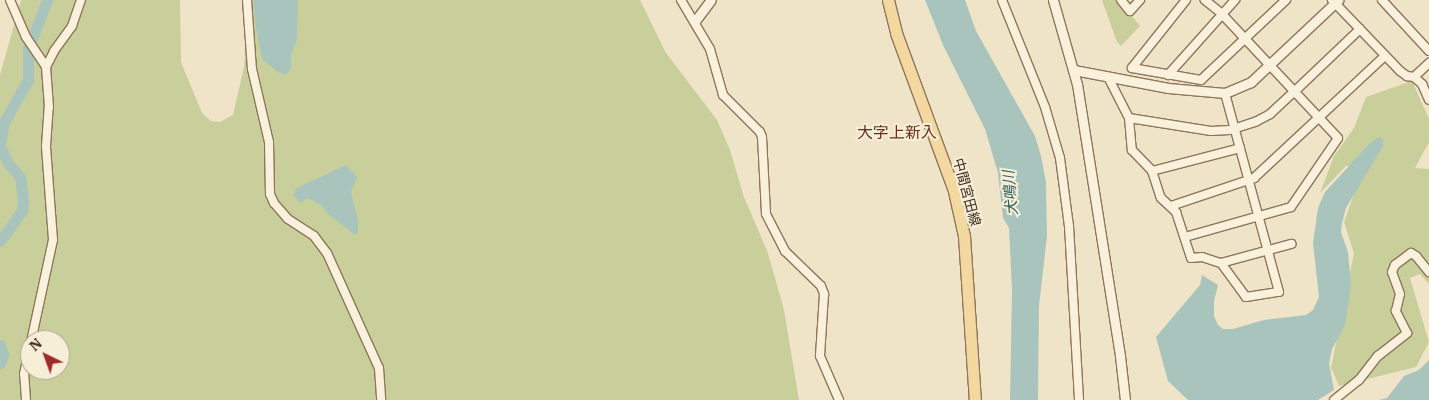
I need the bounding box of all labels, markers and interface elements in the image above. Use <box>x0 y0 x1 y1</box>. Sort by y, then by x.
district label: 大字上新入 <box>857 122 937 142</box>
street label: 中間宮田線 <box>950 156 984 228</box>
water label: 犬鳴川 <box>999 170 1021 216</box>
north arrow <box>20 330 70 380</box>
text: N <box>25 334 46 355</box>

